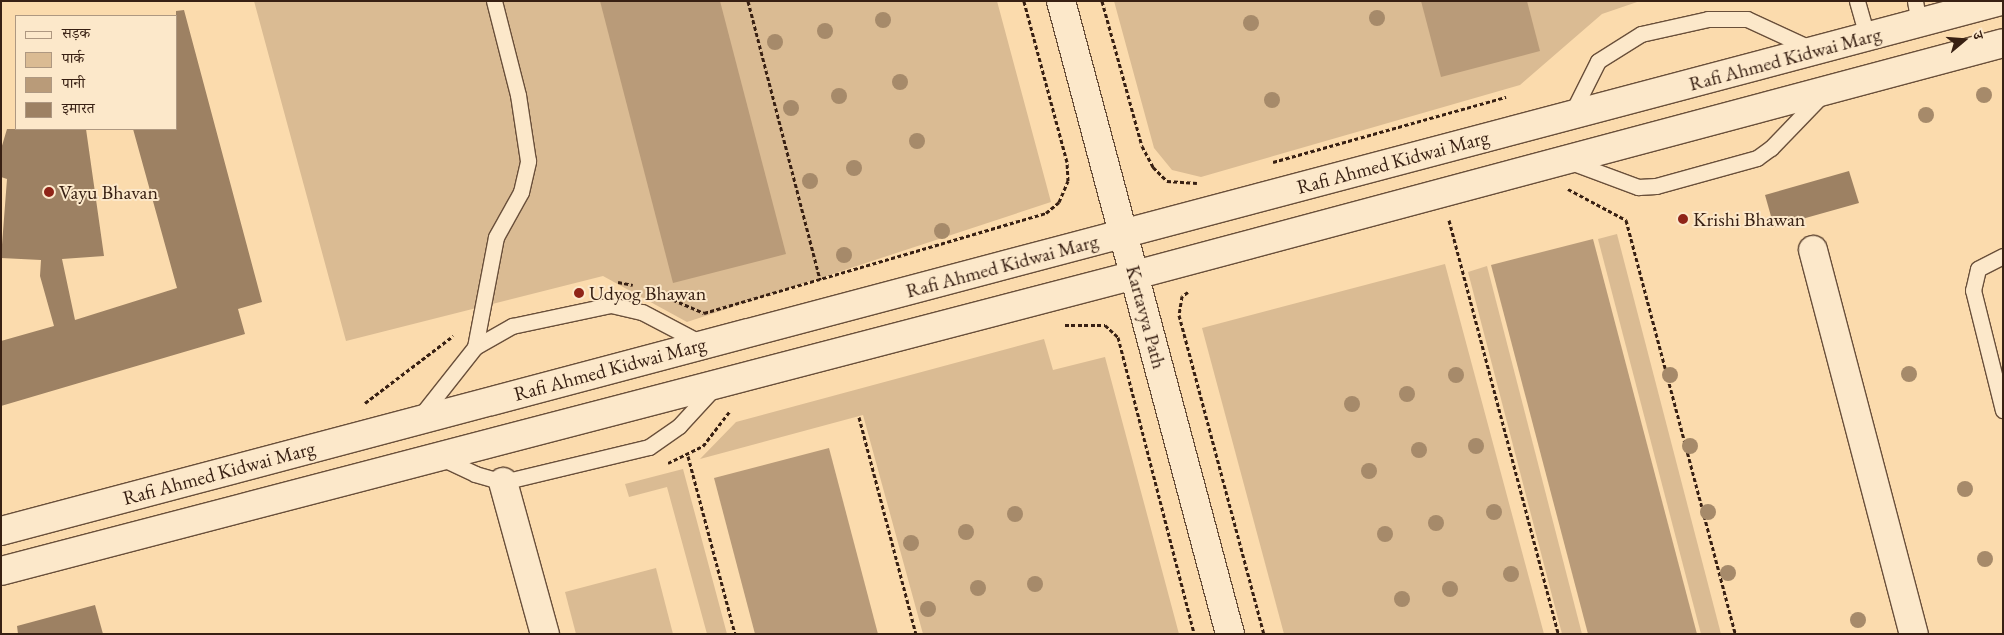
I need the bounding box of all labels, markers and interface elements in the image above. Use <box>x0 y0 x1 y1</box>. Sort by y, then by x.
legend <box>15 15 178 130</box>
north arrow <box>1939 15 1989 65</box>
street label: Rafi Ahmed Kidwai Marg <box>1686 22 1884 96</box>
text: सड़क <box>62 23 90 42</box>
text: उ <box>1969 29 1988 42</box>
text: पार्क <box>62 48 84 67</box>
text: पानी <box>62 73 85 92</box>
text: इमारत <box>62 98 95 117</box>
street label: Rafi Ahmed Kidwai Marg <box>1294 125 1492 199</box>
place label: Vayu Bhavan <box>59 180 158 204</box>
marker: Vayu Bhavan <box>43 186 55 198</box>
place label: Krishi Bhawan <box>1693 207 1805 231</box>
marker: Krishi Bhawan <box>1677 213 1689 225</box>
street label: Rafi Ahmed Kidwai Marg <box>903 229 1101 303</box>
street label: Kartavya Path <box>1121 263 1171 371</box>
place label: Udyog Bhawan <box>589 281 706 305</box>
marker: Udyog Bhawan <box>573 287 585 299</box>
street label: Rafi Ahmed Kidwai Marg <box>511 332 709 406</box>
street label: Rafi Ahmed Kidwai Marg <box>120 436 318 510</box>

